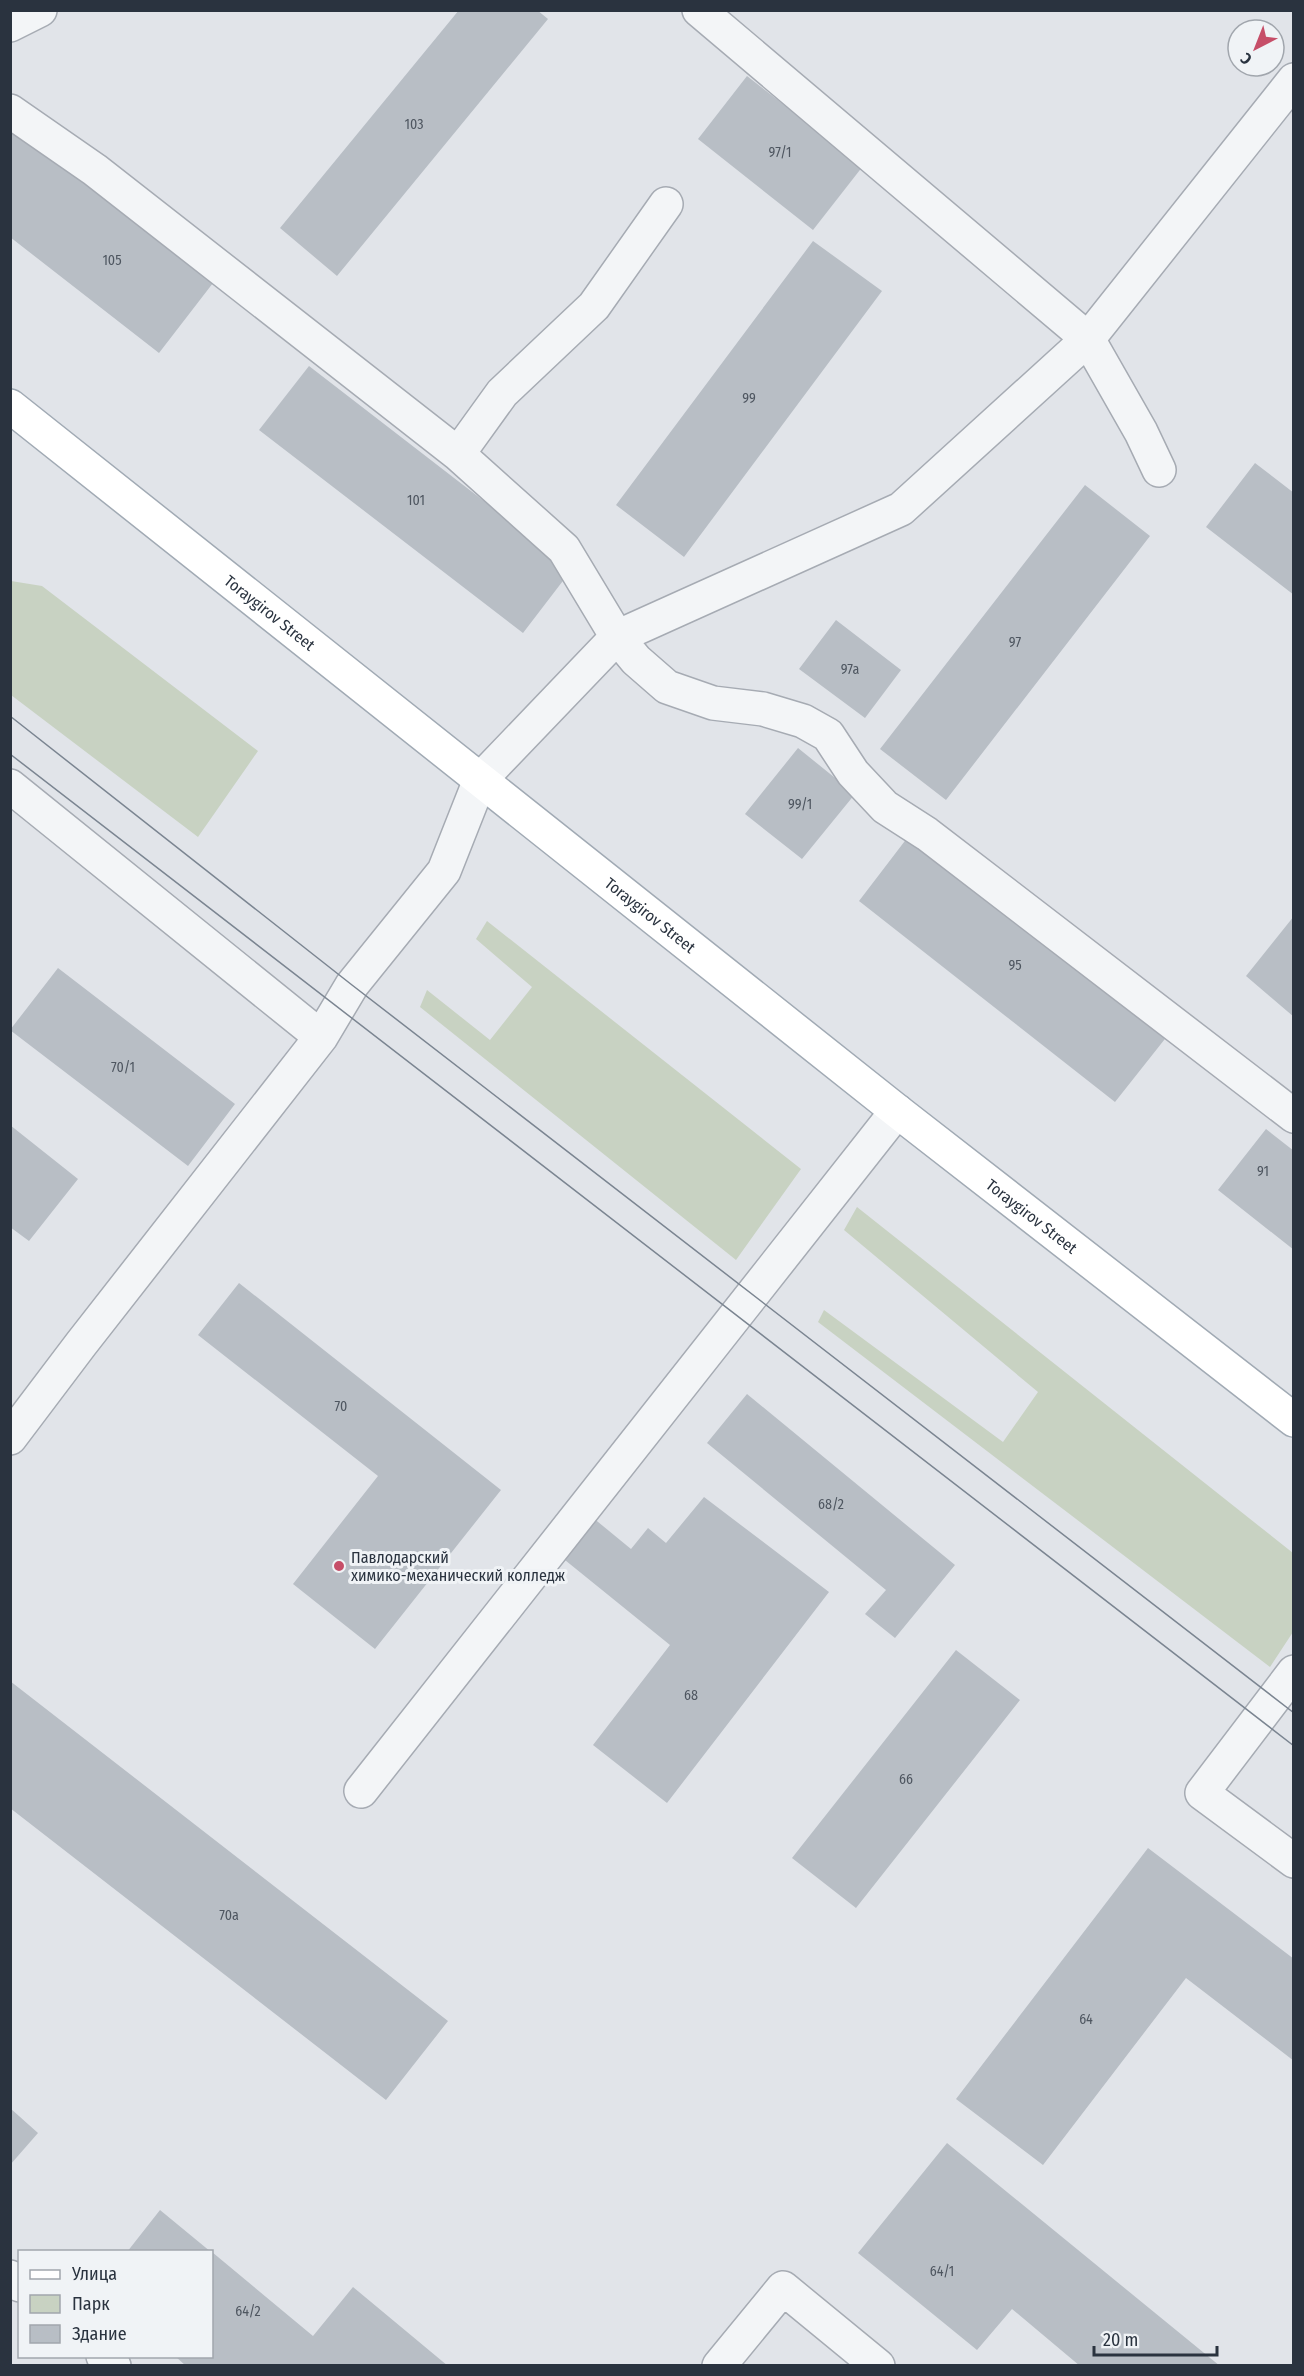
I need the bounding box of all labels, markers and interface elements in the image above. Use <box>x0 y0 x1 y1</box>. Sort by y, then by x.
north arrow <box>1226 18 1286 78</box>
text: С <box>1236 49 1256 69</box>
house number: 103 <box>405 116 423 133</box>
house number: 97/1 <box>769 144 791 161</box>
house number: 105 <box>102 252 122 269</box>
house number: 99 <box>742 390 756 407</box>
house number: 101 <box>407 492 425 509</box>
street label: Toraygirov Street <box>221 571 319 655</box>
house number: 97 <box>1009 634 1021 651</box>
house number: 97а <box>841 661 859 678</box>
house number: 99/1 <box>788 796 812 813</box>
street label: Toraygirov Street <box>601 874 700 958</box>
house number: 95 <box>1008 957 1022 974</box>
house number: 70/1 <box>111 1059 135 1076</box>
house number: 91 <box>1257 1163 1269 1180</box>
street label: Toraygirov Street <box>982 1175 1081 1258</box>
house number: 70 <box>335 1398 347 1415</box>
house number: 68/2 <box>818 1496 844 1513</box>
place label: Павлодарский химико-механический колледж <box>351 1548 566 1585</box>
marker: Павлодарский химико-механический колледж <box>332 1559 346 1573</box>
house number: 68 <box>684 1687 698 1704</box>
house number: 66 <box>899 1771 913 1788</box>
house number: 70а <box>219 1907 239 1924</box>
house number: 64 <box>1079 2011 1093 2028</box>
legend <box>18 2250 213 2358</box>
text: Улица <box>71 2263 117 2285</box>
house number: 64/1 <box>930 2263 954 2280</box>
text: Парк <box>72 2293 110 2315</box>
house number: 64/2 <box>235 2303 261 2320</box>
scale bar <box>1094 2319 1217 2357</box>
text: Здание <box>72 2323 127 2345</box>
text: 20 m <box>1103 2329 1138 2351</box>

